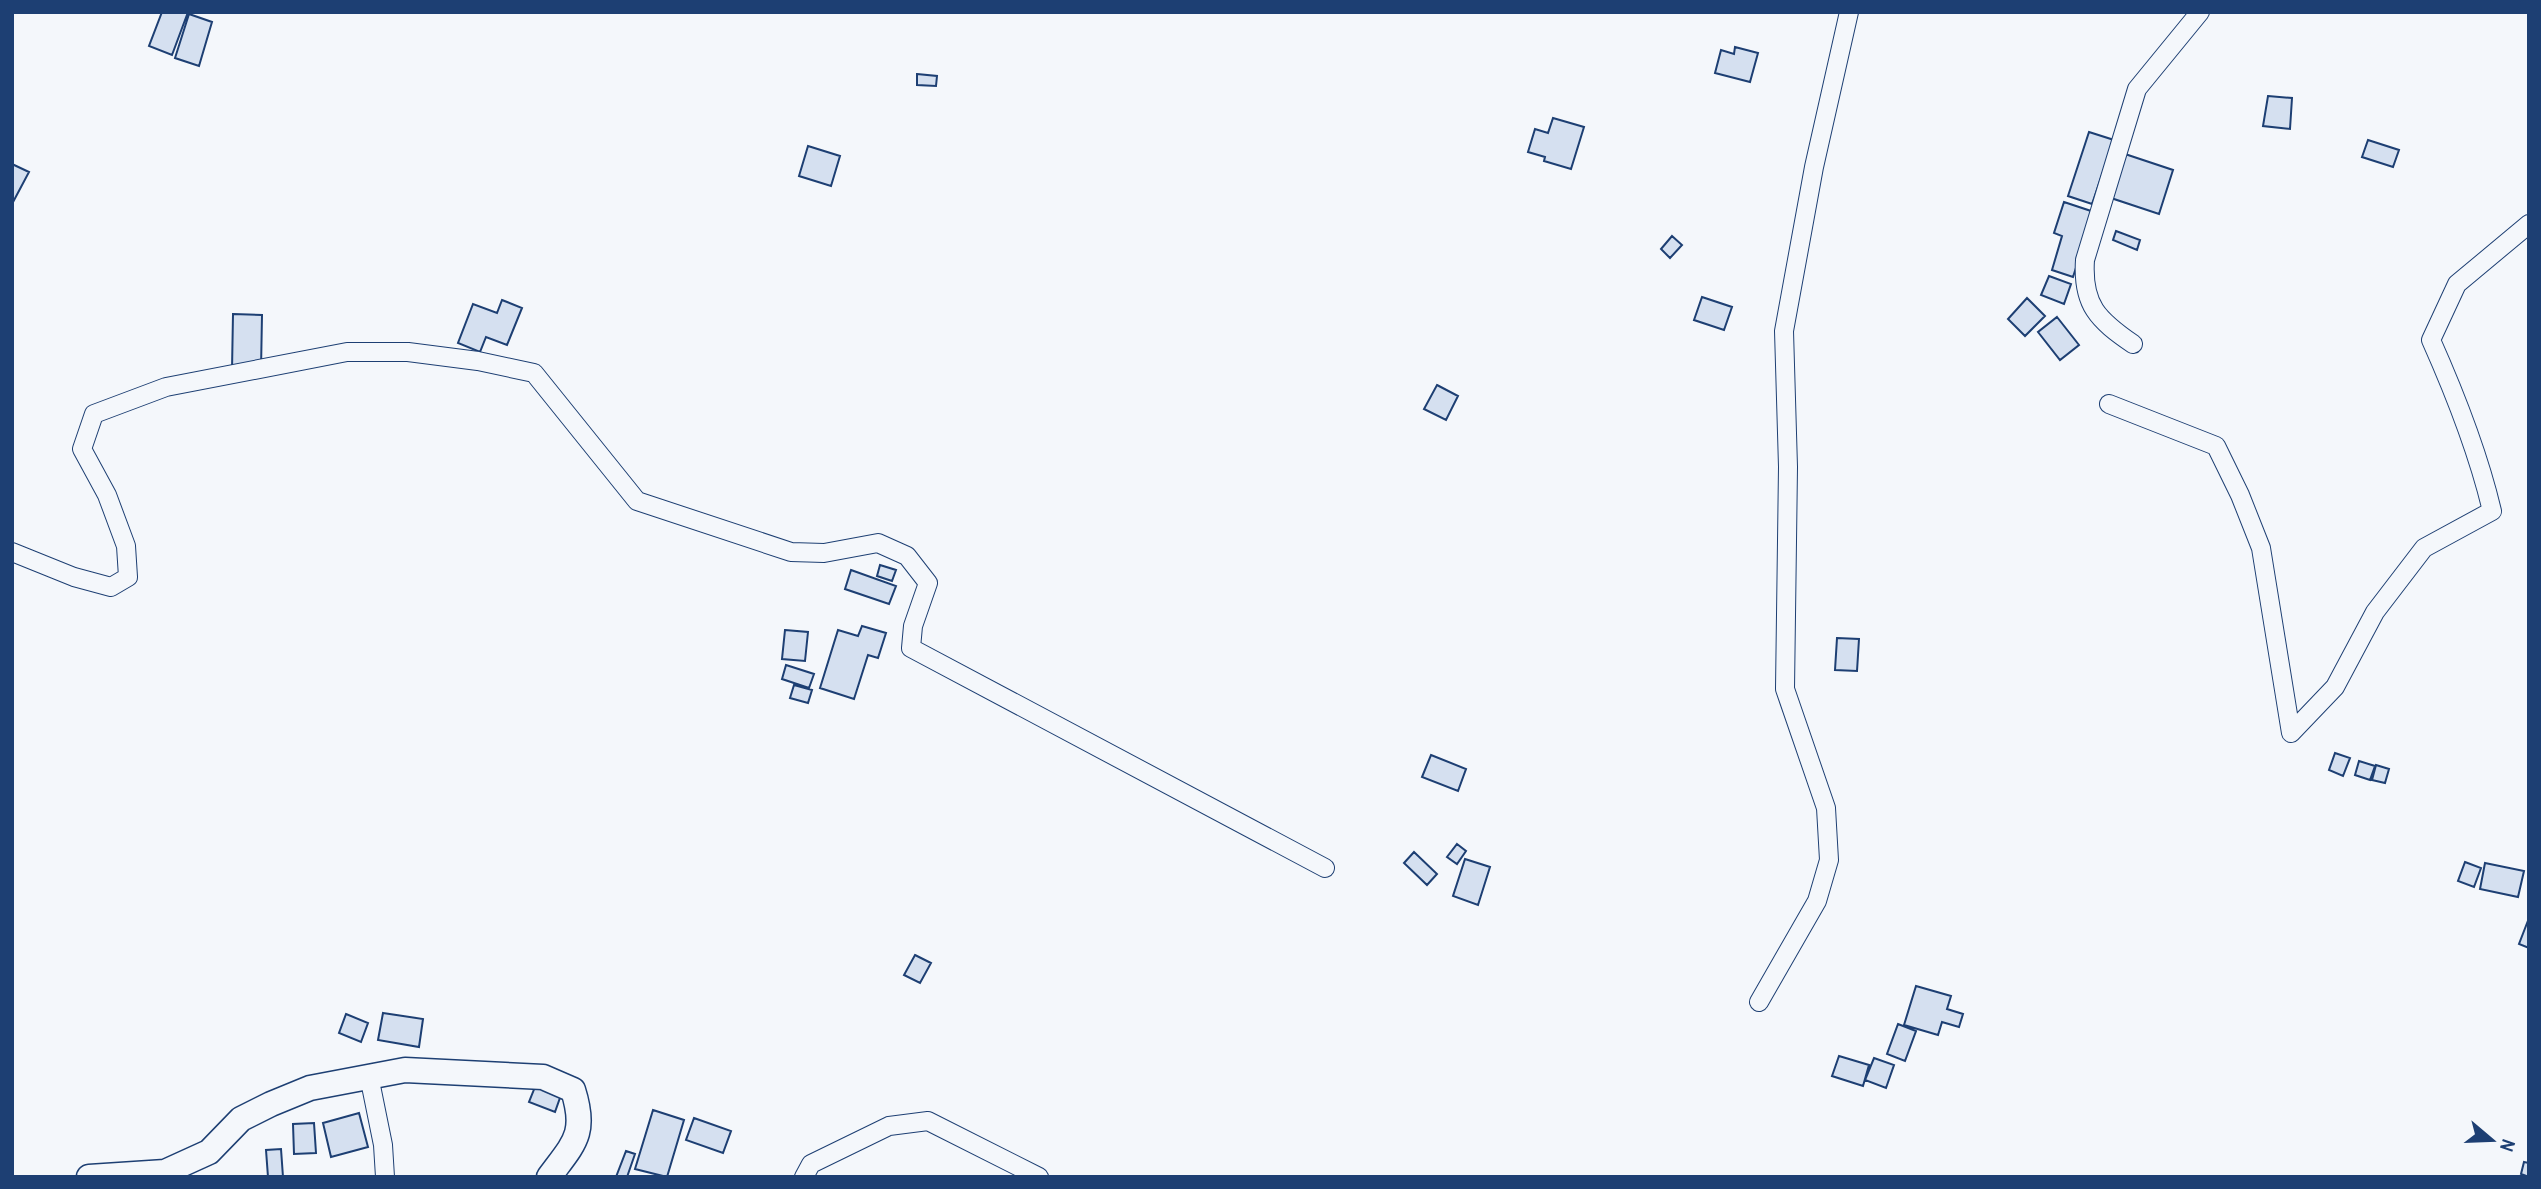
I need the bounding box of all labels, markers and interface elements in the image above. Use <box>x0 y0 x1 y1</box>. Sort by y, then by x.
north arrow <box>2457 1105 2527 1175</box>
text: N <box>2494 1136 2522 1155</box>

